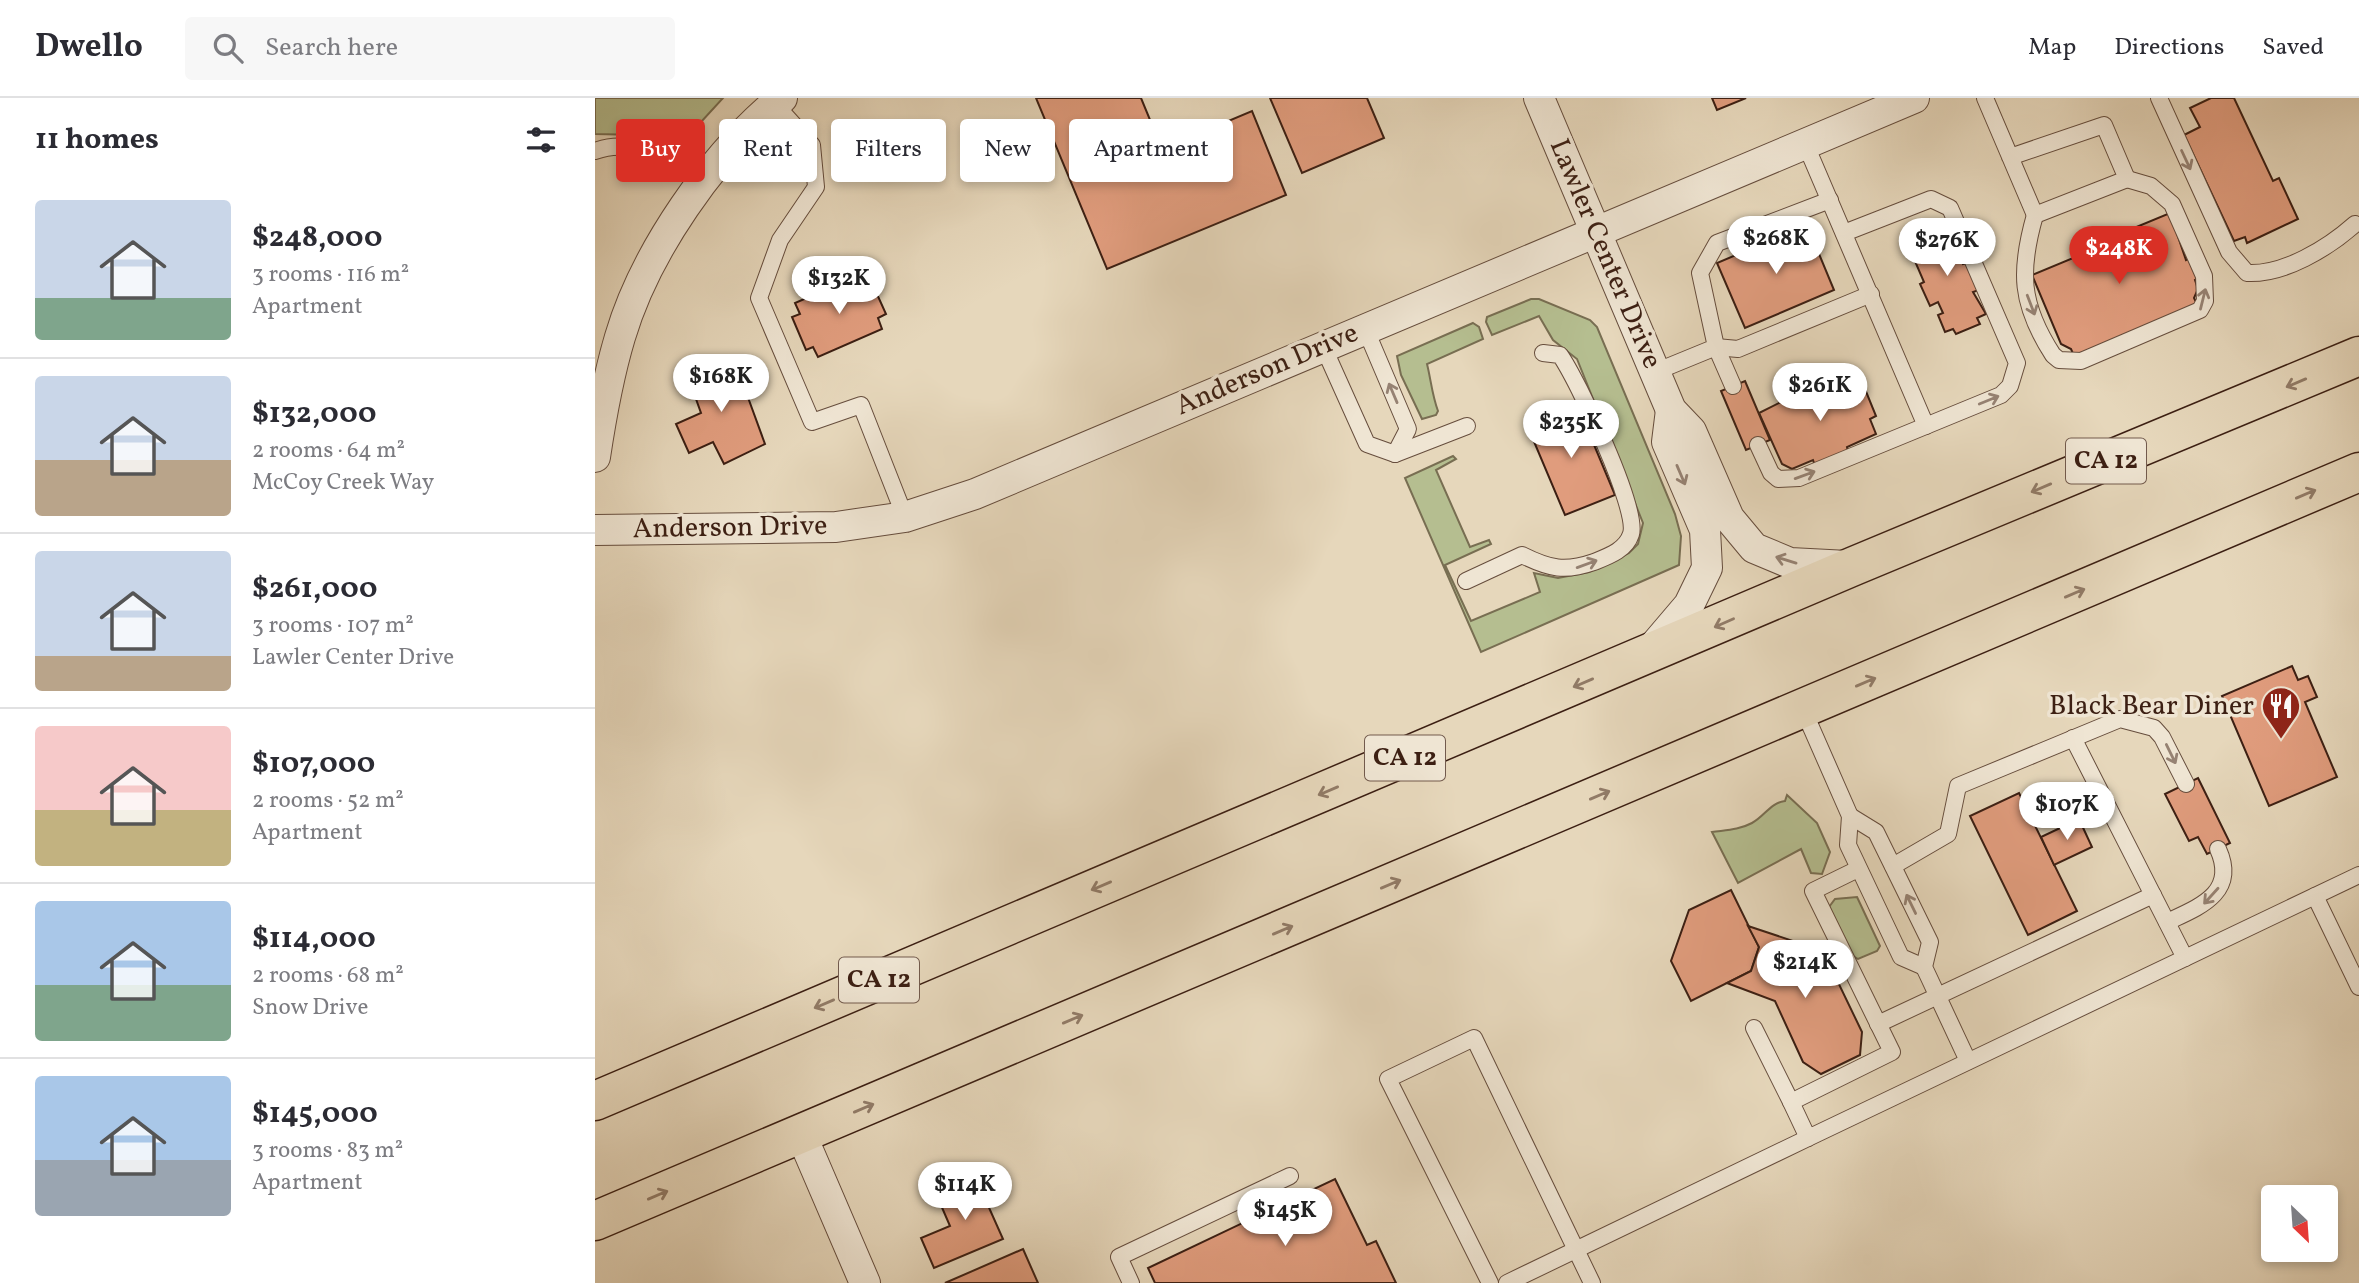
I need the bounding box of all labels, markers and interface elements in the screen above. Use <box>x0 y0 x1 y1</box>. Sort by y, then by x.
search box <box>185 17 675 80</box>
text: Dwello <box>35 25 143 71</box>
icon: search <box>209 29 247 67</box>
text: Search here <box>265 30 398 66</box>
text: Map <box>2028 31 2076 65</box>
text: Directions <box>2114 31 2224 65</box>
text: Saved <box>2262 31 2324 65</box>
text: 11 homes <box>35 119 159 161</box>
chip: Buy <box>616 119 705 182</box>
chip: Rent <box>719 119 817 182</box>
chip: Filters <box>831 119 946 182</box>
chip: New <box>960 119 1055 182</box>
chip: Apartment <box>1069 119 1233 182</box>
icon: filters <box>522 121 560 159</box>
street label: Lawler Center Drive <box>1539 133 1671 375</box>
one-way arrow <box>2180 149 2194 170</box>
pin: $268K <box>1727 216 1825 276</box>
text: $248,000 <box>252 217 382 259</box>
pin: $276K <box>1898 218 1996 278</box>
text: $268K <box>1743 223 1809 255</box>
text: $276K <box>1915 225 1979 257</box>
pin: $248K <box>2070 226 2168 286</box>
icon: home <box>91 228 175 312</box>
text: $248K <box>2085 233 2153 265</box>
pin: $132K <box>790 256 888 316</box>
text: 3 rooms · 116 m² <box>252 259 409 291</box>
text: $132K <box>808 263 870 295</box>
one-way arrow <box>2197 288 2210 310</box>
text: Apartment <box>252 291 363 323</box>
one-way arrow <box>2025 293 2038 315</box>
street label: Anderson Drive <box>1170 314 1364 426</box>
pin: $168K <box>672 354 770 414</box>
text: $168K <box>689 361 753 393</box>
pin: $261K <box>1771 364 1869 423</box>
text: $261K <box>1788 370 1852 402</box>
one-way arrow <box>2286 377 2307 390</box>
one-way arrow <box>1386 382 1399 404</box>
one-way arrow <box>1977 392 1999 405</box>
text: $132,000 <box>252 393 376 435</box>
pin: $235K <box>1522 400 1620 460</box>
icon: home <box>91 404 175 488</box>
text: $235K <box>1539 407 1603 439</box>
text: 2 rooms · 64 m² <box>252 435 405 467</box>
road number: CA 12 <box>2066 438 2146 484</box>
one-way arrow <box>1675 464 1688 485</box>
text: McCoy Creek Way <box>252 467 434 499</box>
one-way arrow <box>1794 468 1816 480</box>
one-way arrow <box>2030 483 2052 496</box>
one-way arrow <box>2295 487 2316 500</box>
street label: Anderson Drive <box>632 507 828 549</box>
one-way arrow <box>1776 553 1798 565</box>
one-way arrow <box>1575 557 1597 569</box>
text: $261,000 <box>252 568 378 610</box>
icon: home <box>91 579 175 663</box>
one-way arrow <box>2064 586 2086 599</box>
text: 3 rooms · 107 m² <box>252 610 414 642</box>
one-way arrow <box>1714 617 1735 630</box>
text: Lawler Center Drive <box>252 642 454 674</box>
one-way arrow <box>1855 675 1876 688</box>
one-way arrow <box>1573 677 1594 690</box>
restaurant icon: Black Bear Diner <box>2260 685 2302 740</box>
place label: Black Bear Diner <box>2049 687 2254 726</box>
road number: CA 12 <box>1365 736 1445 780</box>
text: $107,000 <box>252 743 375 785</box>
one-way arrow <box>2165 743 2179 764</box>
icon: home <box>91 754 175 838</box>
pin: $107K <box>2018 782 2116 842</box>
text: 2 rooms · 52 m² <box>252 785 404 817</box>
one-way arrow <box>1318 785 1340 798</box>
one-way arrow <box>1589 788 1610 801</box>
text: $107K <box>2035 789 2099 821</box>
text: Apartment <box>252 817 363 849</box>
one-way arrow <box>1379 877 1401 890</box>
one-way arrow <box>1091 881 1112 894</box>
one-way arrow <box>2203 887 2219 905</box>
one-way arrow <box>1904 894 1917 915</box>
text: $114,000 <box>252 918 376 960</box>
one-way arrow <box>1271 923 1293 936</box>
icon: home <box>91 929 175 1013</box>
pin: $214K <box>1756 940 1854 1000</box>
text: $214K <box>1773 947 1837 979</box>
road number: CA 12 <box>839 958 919 1002</box>
text: 2 rooms · 68 m² <box>252 960 404 992</box>
text: Snow Drive <box>252 992 368 1024</box>
one-way arrow <box>814 998 835 1011</box>
one-way arrow <box>1062 1011 1083 1024</box>
text: $145,000 <box>252 1093 378 1135</box>
one-way arrow <box>853 1101 874 1114</box>
icon: home <box>91 1104 175 1188</box>
text: 3 rooms · 83 m² <box>252 1135 403 1167</box>
pin: $114K <box>916 1162 1014 1222</box>
text: Apartment <box>252 1167 363 1199</box>
text: $114K <box>934 1169 996 1201</box>
north arrow <box>2261 1185 2338 1262</box>
map controls <box>2261 1185 2338 1262</box>
one-way arrow <box>647 1188 668 1201</box>
pin: $145K <box>1236 1188 1334 1248</box>
text: $145K <box>1253 1195 1317 1227</box>

